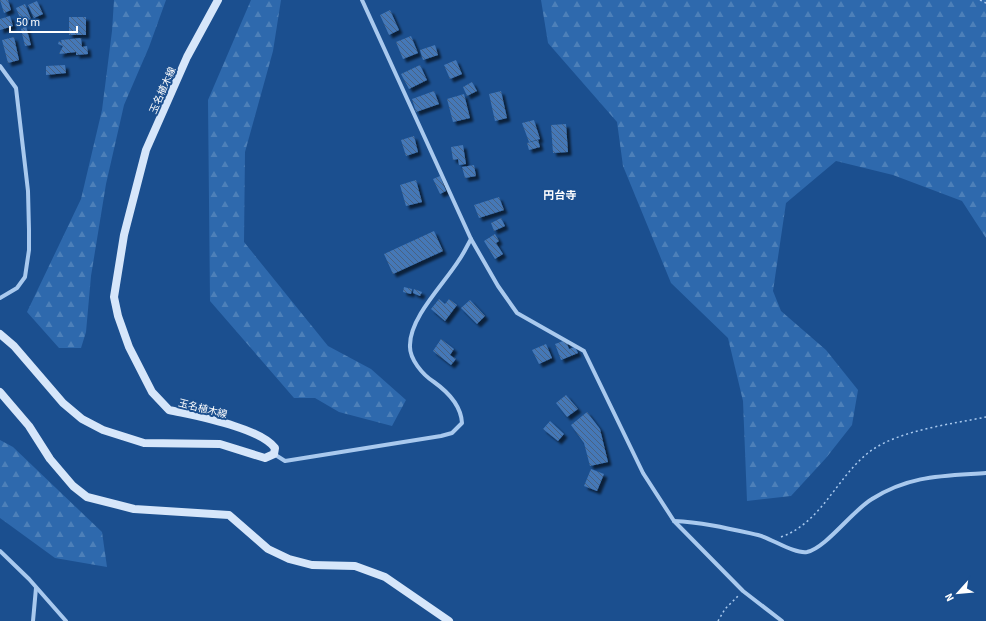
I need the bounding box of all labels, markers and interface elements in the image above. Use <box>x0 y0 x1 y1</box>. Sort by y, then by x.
scale bar <box>10 8 77 34</box>
text: 50 m <box>16 14 40 31</box>
street label: 玉名植木線 <box>146 65 179 116</box>
district label: 円台寺 <box>544 188 577 203</box>
street label: 玉名植木線 <box>177 396 229 422</box>
north arrow <box>938 573 978 613</box>
text: N <box>941 591 958 604</box>

